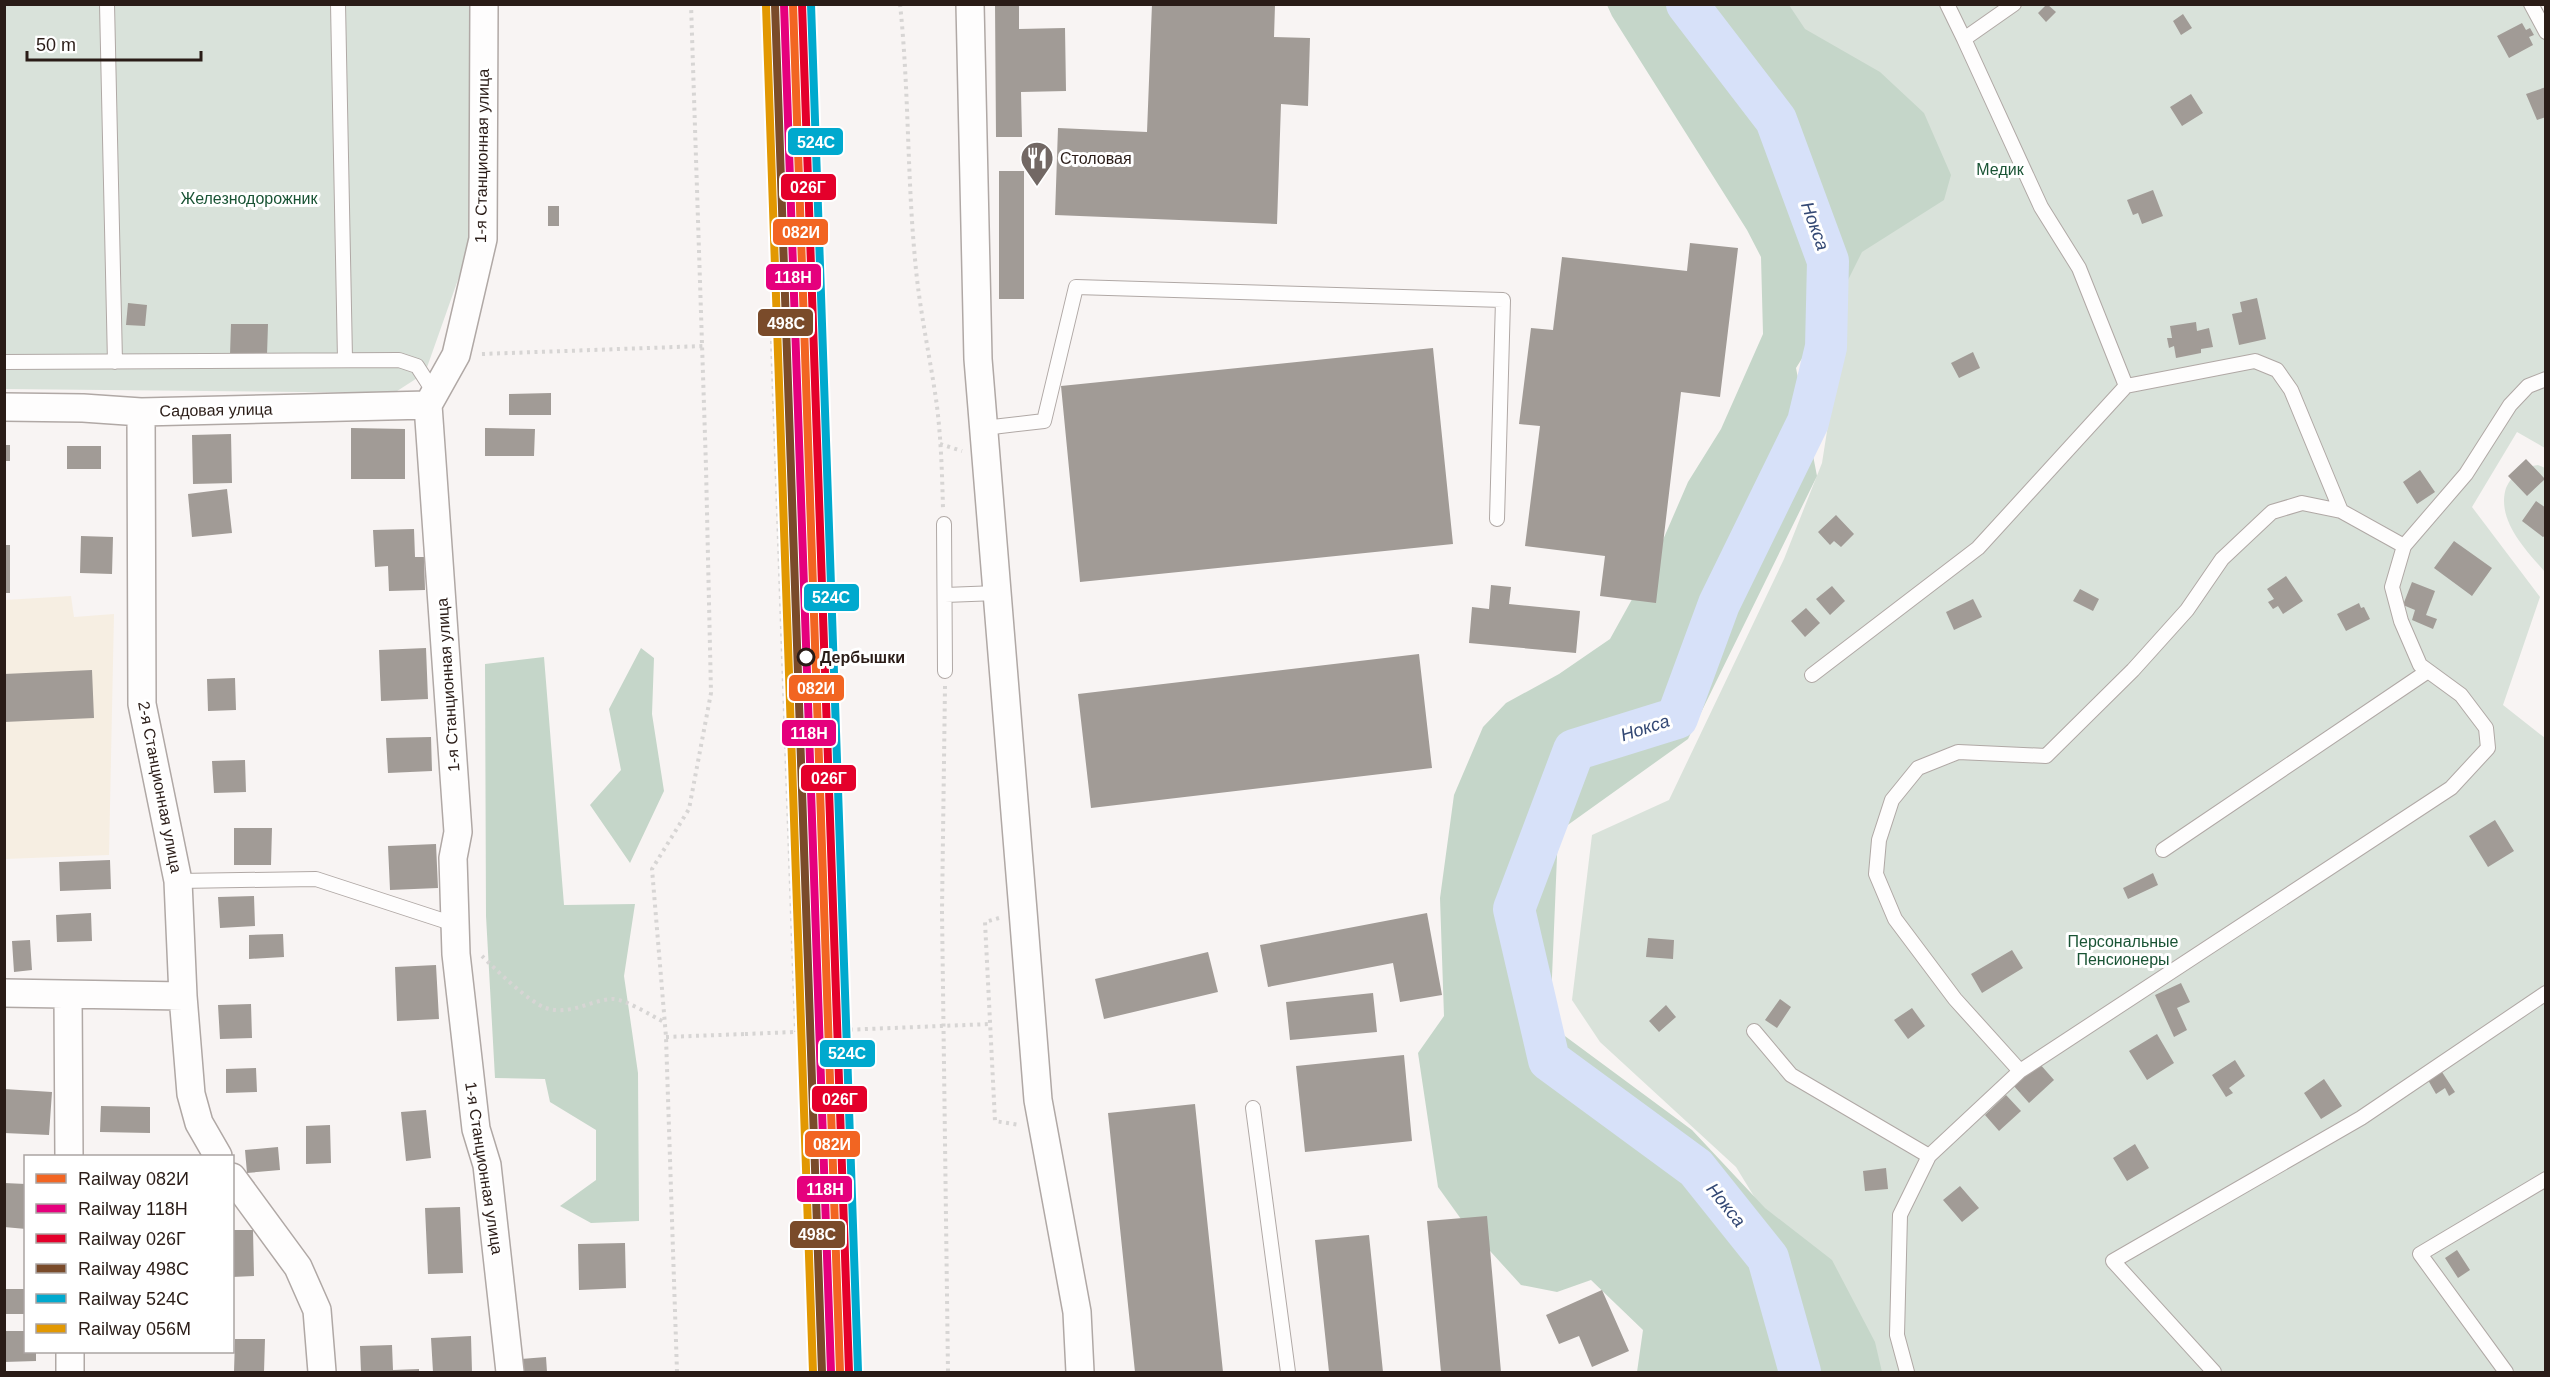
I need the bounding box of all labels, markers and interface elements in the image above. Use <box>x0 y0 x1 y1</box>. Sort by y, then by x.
scale bar <box>27 24 201 62</box>
text: 50 m <box>36 35 76 55</box>
street label: 1-я Станционная улица <box>472 69 492 243</box>
line badge: 524С <box>787 127 844 156</box>
text: 524С <box>797 134 836 151</box>
restaurant icon: Столовая <box>1019 140 1055 187</box>
place label: Столовая <box>1060 150 1132 167</box>
park label: Медик <box>1976 161 2025 178</box>
line badge: 026Г <box>780 173 837 201</box>
text: 026Г <box>790 179 826 196</box>
park label: Железнодорожник <box>181 190 318 207</box>
water label: Нокса <box>1797 199 1833 253</box>
line badge: 082И <box>772 218 829 246</box>
text: 082И <box>782 224 820 241</box>
line badge: 118Н <box>765 263 822 291</box>
text: 118Н <box>774 269 812 286</box>
line badge: 498С <box>757 308 814 337</box>
text: 498С <box>767 315 806 332</box>
street label: Садовая улица <box>159 401 273 419</box>
line badge: 524С <box>803 583 860 612</box>
text: 524С <box>812 589 851 606</box>
street label: 1-я Станционная улица <box>433 597 463 773</box>
marker: Дербышки <box>797 648 815 666</box>
place label: Дербышки <box>820 649 905 666</box>
line badge: 082И <box>788 674 845 702</box>
text: 082И <box>797 680 835 697</box>
street label: 2-я Станционная улица <box>135 700 185 874</box>
water label: Нокса <box>1618 711 1672 745</box>
line badge: 118Н <box>781 719 837 747</box>
text: 118Н <box>790 725 828 742</box>
line badge: 026Г <box>800 764 857 792</box>
text: 026Г <box>811 770 847 787</box>
park label: Персональные Пенсионеры <box>2067 933 2179 968</box>
line badge: 524С <box>819 1039 876 1068</box>
text: 524С <box>828 1045 867 1062</box>
street label: 1-я Станционная улица <box>462 1081 506 1256</box>
line badge: 026Г <box>811 1085 868 1113</box>
text: 026Г <box>822 1091 858 1108</box>
line badge: 082И <box>804 1130 861 1158</box>
text: 082И <box>813 1136 851 1153</box>
legend <box>24 1155 234 1353</box>
text: Railway 082И <box>78 1169 189 1189</box>
line badge: 118Н <box>796 1175 853 1203</box>
water label: Нокса <box>1702 1179 1750 1231</box>
text: 118Н <box>806 1181 844 1198</box>
text: Railway 118Н <box>78 1199 188 1219</box>
line badge: 498С <box>789 1220 846 1249</box>
text: 498С <box>798 1226 837 1243</box>
text: Railway 026Г <box>78 1229 186 1249</box>
text: Railway 498С <box>78 1259 189 1279</box>
text: Railway 524С <box>78 1289 189 1309</box>
text: Railway 056М <box>78 1319 191 1339</box>

